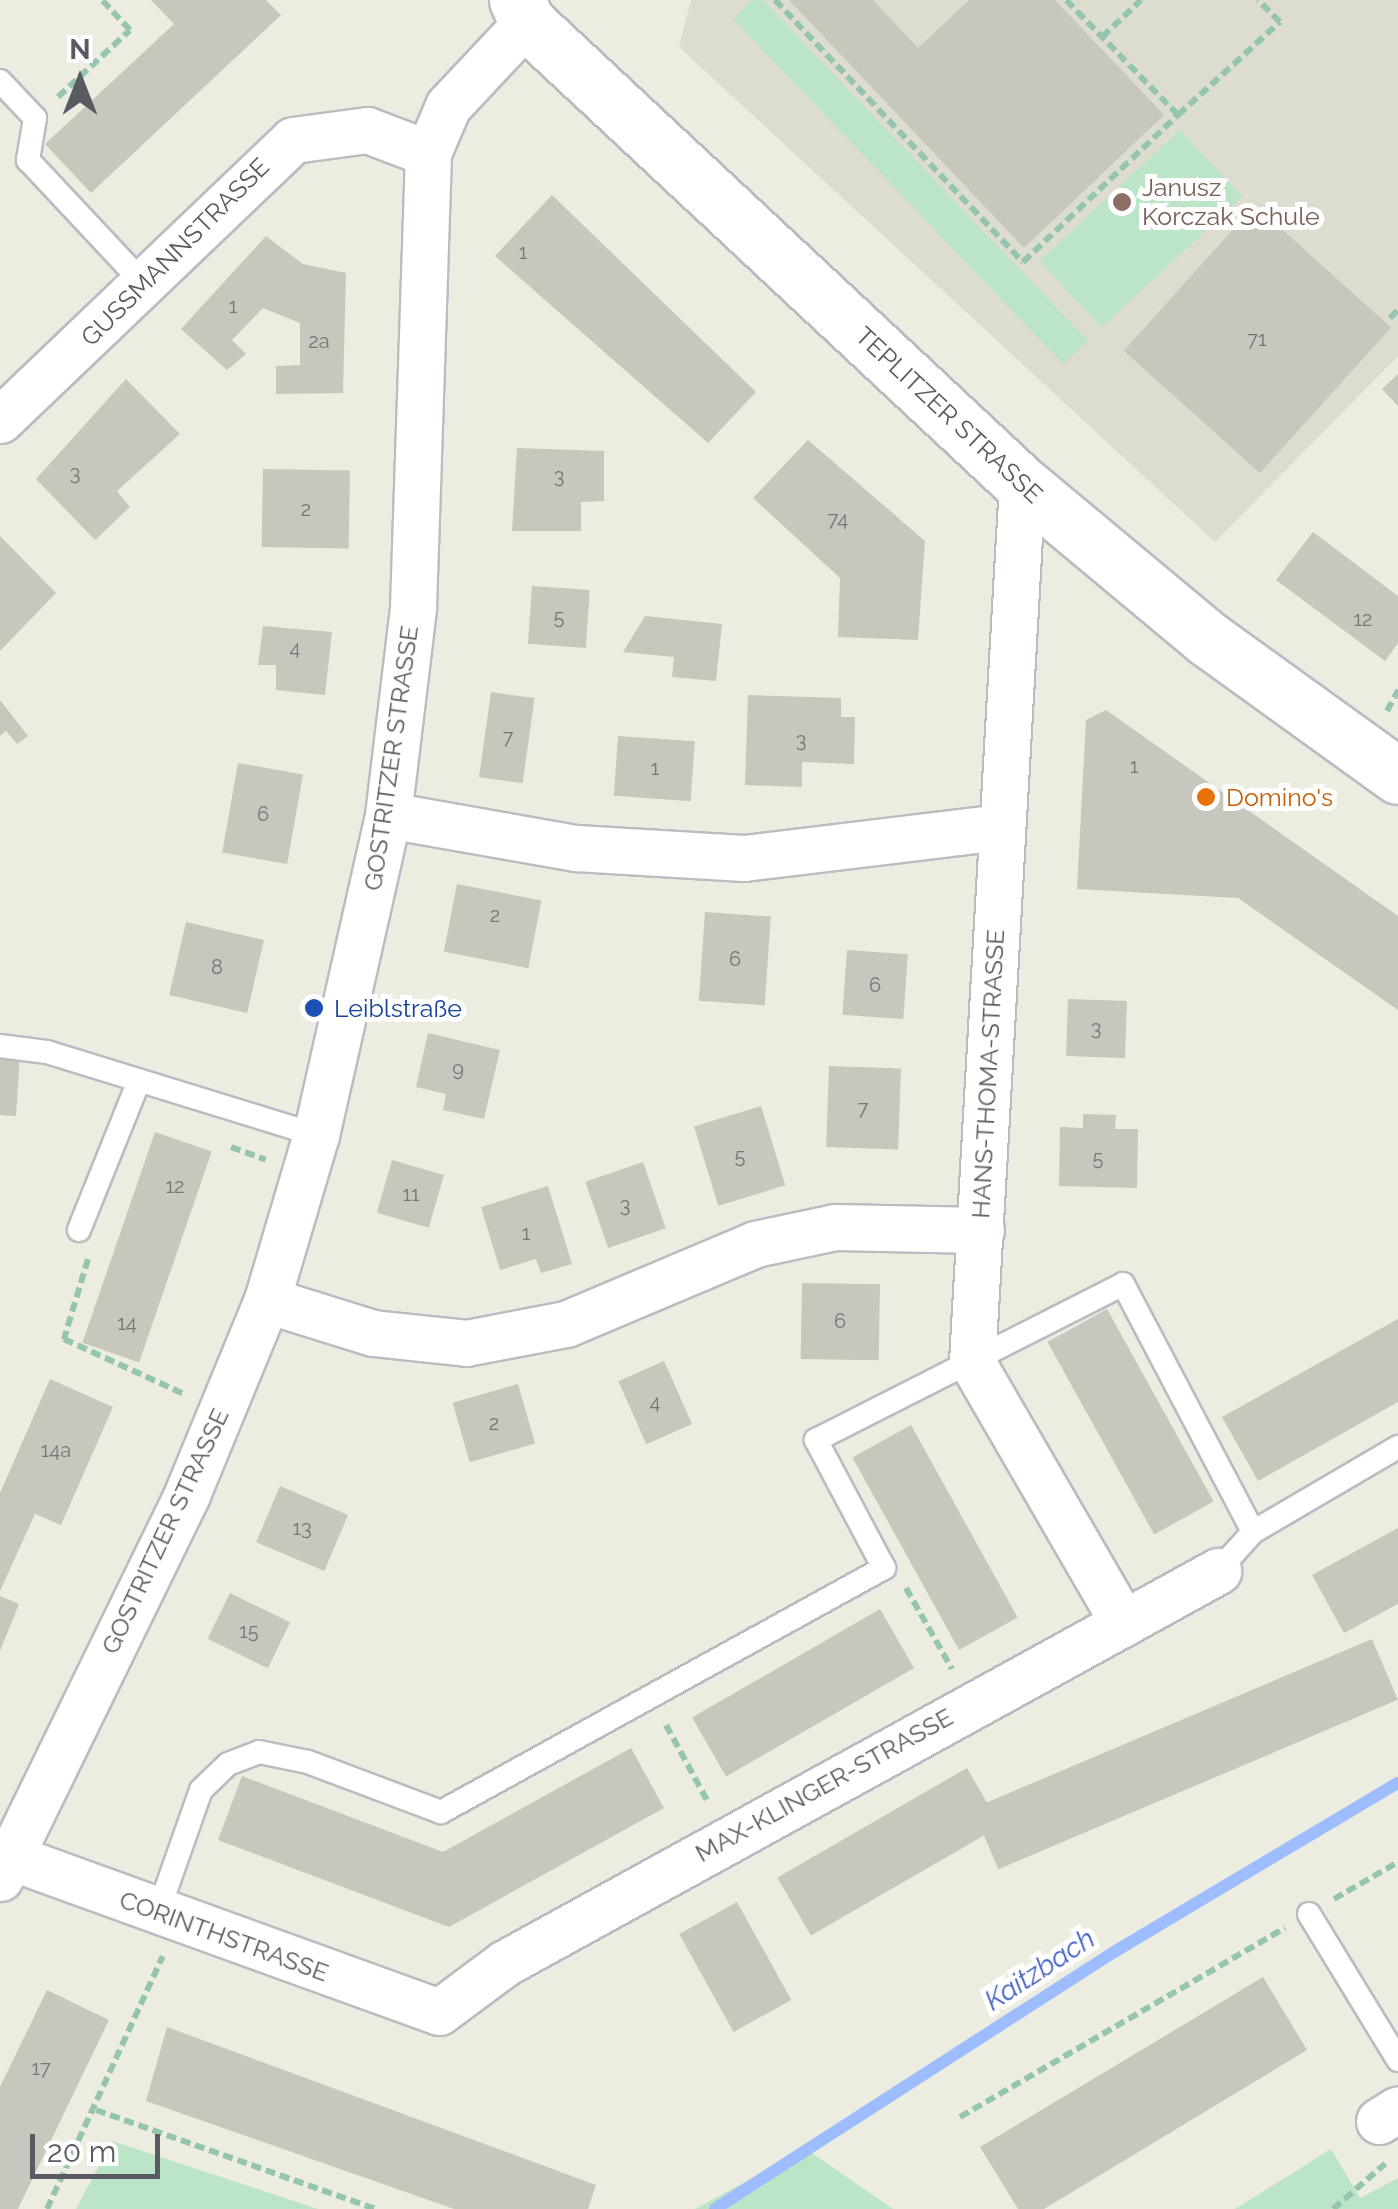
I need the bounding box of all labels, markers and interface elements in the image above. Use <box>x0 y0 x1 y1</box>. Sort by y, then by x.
north arrow <box>30 30 130 130</box>
text: N <box>69 33 91 66</box>
street label: GUSSMANNSTRASSE <box>75 152 275 352</box>
place label: Janusz Korczak Schule <box>1142 173 1320 232</box>
marker: Janusz Korczak Schule <box>1111 191 1133 213</box>
house number: 1 <box>519 240 527 264</box>
house number: 1 <box>229 294 237 318</box>
street label: TEPLITZER STRASSE <box>849 321 1049 509</box>
house number: 71 <box>1247 327 1267 351</box>
house number: 2a <box>308 329 330 353</box>
house number: 3 <box>70 461 80 485</box>
house number: 3 <box>554 464 564 488</box>
house number: 2 <box>301 497 311 521</box>
house number: 74 <box>828 507 848 531</box>
house number: 5 <box>554 605 564 629</box>
house number: 12 <box>1354 607 1372 631</box>
street label: GOSTRITZER STRASSE <box>358 624 424 892</box>
house number: 4 <box>290 636 300 660</box>
house number: 7 <box>503 725 513 749</box>
house number: 3 <box>796 728 806 752</box>
house number: 1 <box>1130 754 1138 778</box>
house number: 1 <box>651 756 659 780</box>
place label: Domino's <box>1226 782 1333 812</box>
marker: Domino's <box>1195 786 1217 808</box>
house number: 6 <box>257 802 269 826</box>
house number: 2 <box>490 903 500 927</box>
street label: HANS-THOMA-STRASSE <box>965 929 1011 1219</box>
house number: 6 <box>729 947 741 971</box>
house number: 8 <box>211 955 223 979</box>
house number: 6 <box>869 973 881 997</box>
place label: Leiblstraße <box>334 993 462 1023</box>
marker: Leiblstraße <box>303 997 325 1019</box>
house number: 3 <box>1091 1016 1101 1040</box>
house number: 9 <box>452 1057 464 1081</box>
house number: 7 <box>858 1096 868 1120</box>
house number: 5 <box>735 1144 745 1168</box>
house number: 5 <box>1093 1146 1103 1170</box>
house number: 12 <box>166 1174 184 1198</box>
house number: 11 <box>402 1182 420 1206</box>
house number: 3 <box>620 1193 630 1217</box>
house number: 1 <box>522 1221 530 1245</box>
house number: 6 <box>834 1309 846 1333</box>
house number: 14 <box>117 1311 137 1335</box>
house number: 4 <box>650 1390 660 1414</box>
street label: GOSTRITZER STRASSE <box>95 1404 235 1658</box>
house number: 2 <box>489 1411 499 1435</box>
house number: 14a <box>41 1438 71 1462</box>
house number: 13 <box>292 1516 312 1540</box>
house number: 15 <box>239 1619 259 1643</box>
street label: MAX-KLINGER-STRASSE <box>690 1702 958 1868</box>
street label: CORINTHSTRASSE <box>115 1884 333 1988</box>
water label: Kaitzbach <box>979 1922 1101 2018</box>
house number: 17 <box>31 2056 51 2080</box>
scale bar <box>35 2114 165 2176</box>
text: 20 m <box>47 2134 116 2169</box>

